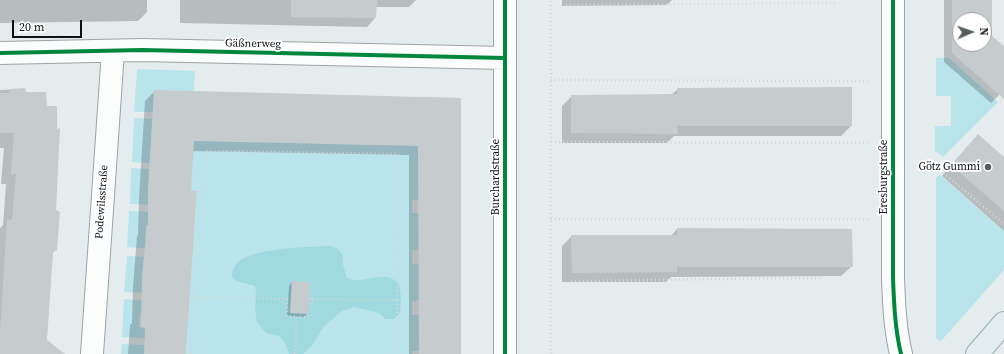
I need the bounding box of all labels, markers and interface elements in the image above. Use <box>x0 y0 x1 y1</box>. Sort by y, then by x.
scale bar <box>14 12 84 38</box>
north arrow <box>952 12 992 52</box>
text: 20 m <box>19 19 45 35</box>
text: N <box>976 27 991 36</box>
street label: Gäßnerweg <box>225 37 281 51</box>
street label: Burchardstraße <box>489 139 503 215</box>
street label: Eresburgstraße <box>877 140 891 214</box>
place label: Götz Gummi <box>918 160 980 174</box>
marker: Götz Gummi <box>983 162 993 172</box>
street label: Podewilsstraße <box>93 164 111 240</box>

